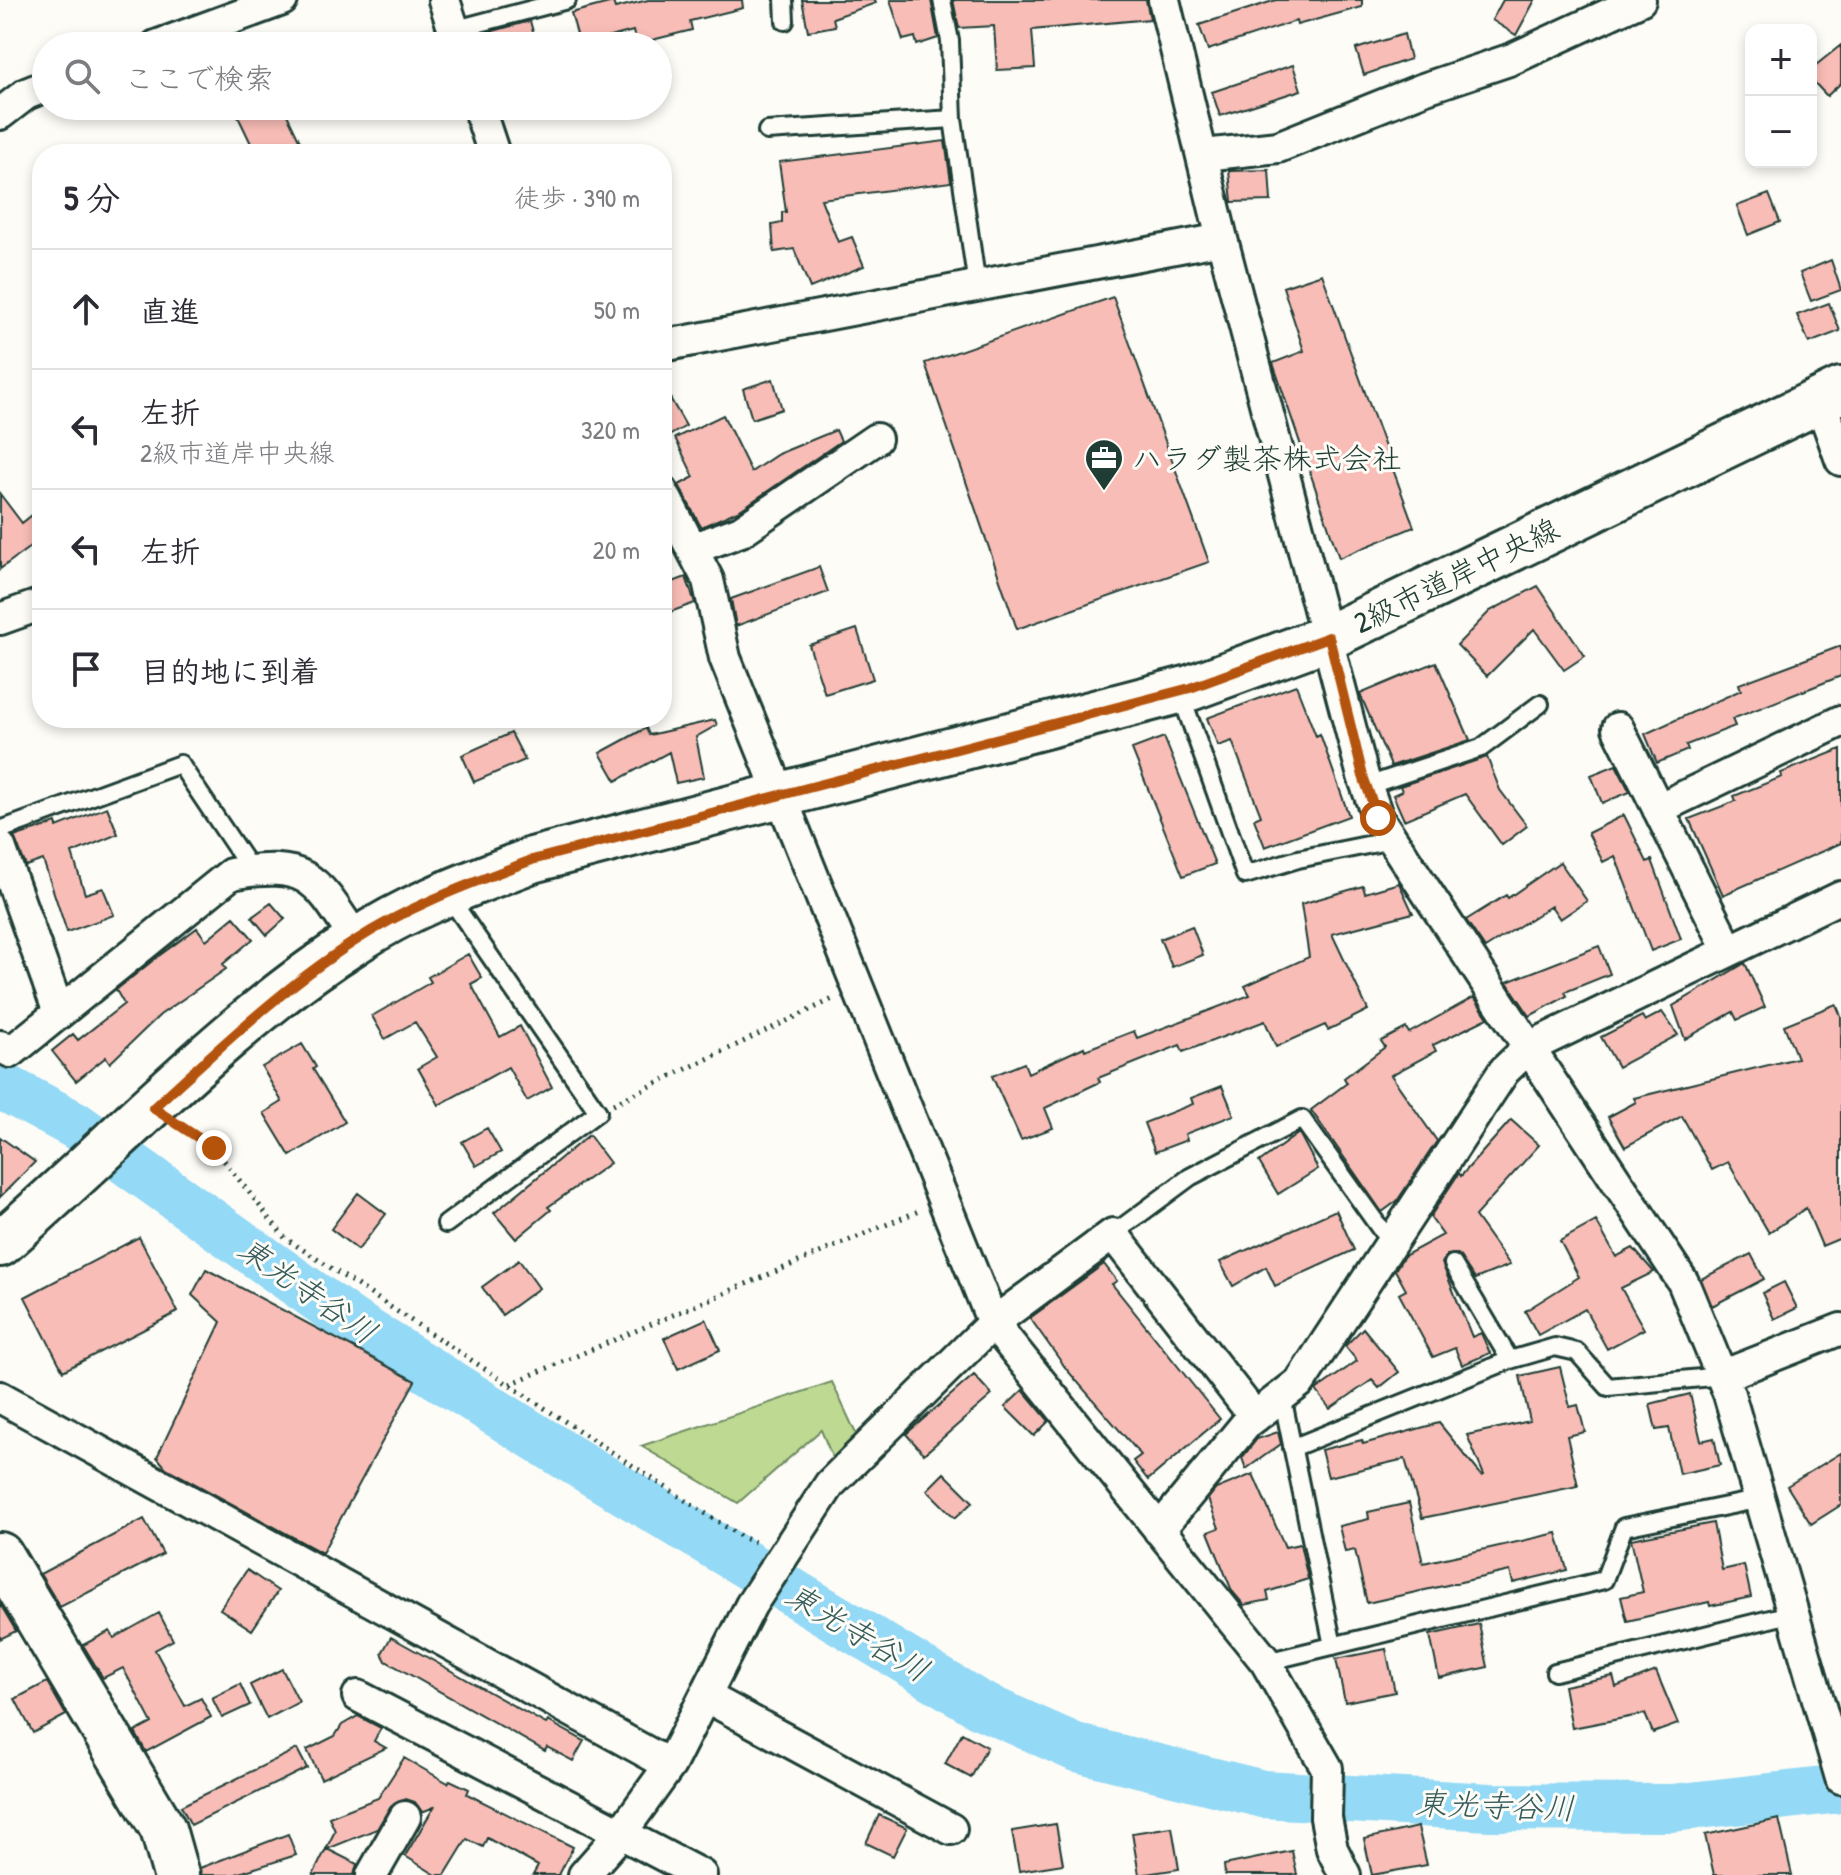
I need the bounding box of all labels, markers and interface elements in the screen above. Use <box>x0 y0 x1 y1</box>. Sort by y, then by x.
map controls <box>1745 24 1817 168</box>
button: + <box>1745 24 1817 96</box>
search box <box>32 32 672 120</box>
icon: search <box>60 54 104 98</box>
text: ここで検索 <box>124 58 274 98</box>
button: − <box>1745 96 1817 168</box>
text: 5 分 <box>64 175 120 221</box>
text: 徒歩 · 390 m <box>514 180 640 215</box>
icon: ahead <box>64 287 108 331</box>
text: 直進 <box>140 291 200 331</box>
text: 50 m <box>594 292 640 327</box>
text: 左折 <box>140 392 200 432</box>
icon: left <box>64 407 108 451</box>
text: 320 m <box>581 412 640 447</box>
text: 2級市道岸中央線 <box>140 435 334 470</box>
office icon: ハラダ製茶株式会社 <box>1083 437 1125 492</box>
place label: ハラダ製茶株式会社 <box>1132 438 1402 478</box>
street label: 2級市道岸中央線 <box>1347 508 1565 642</box>
icon: left <box>64 527 108 571</box>
text: 左折 <box>140 531 200 571</box>
text: 20 m <box>593 532 640 567</box>
icon: arrive <box>64 647 108 691</box>
text: 目的地に到着 <box>140 651 320 691</box>
route start <box>1360 800 1396 836</box>
route end <box>196 1130 232 1166</box>
water label: 東光寺谷川 <box>230 1226 386 1354</box>
water label: 東光寺谷川 <box>778 1572 938 1692</box>
water label: 東光寺谷川 <box>1414 1781 1576 1829</box>

